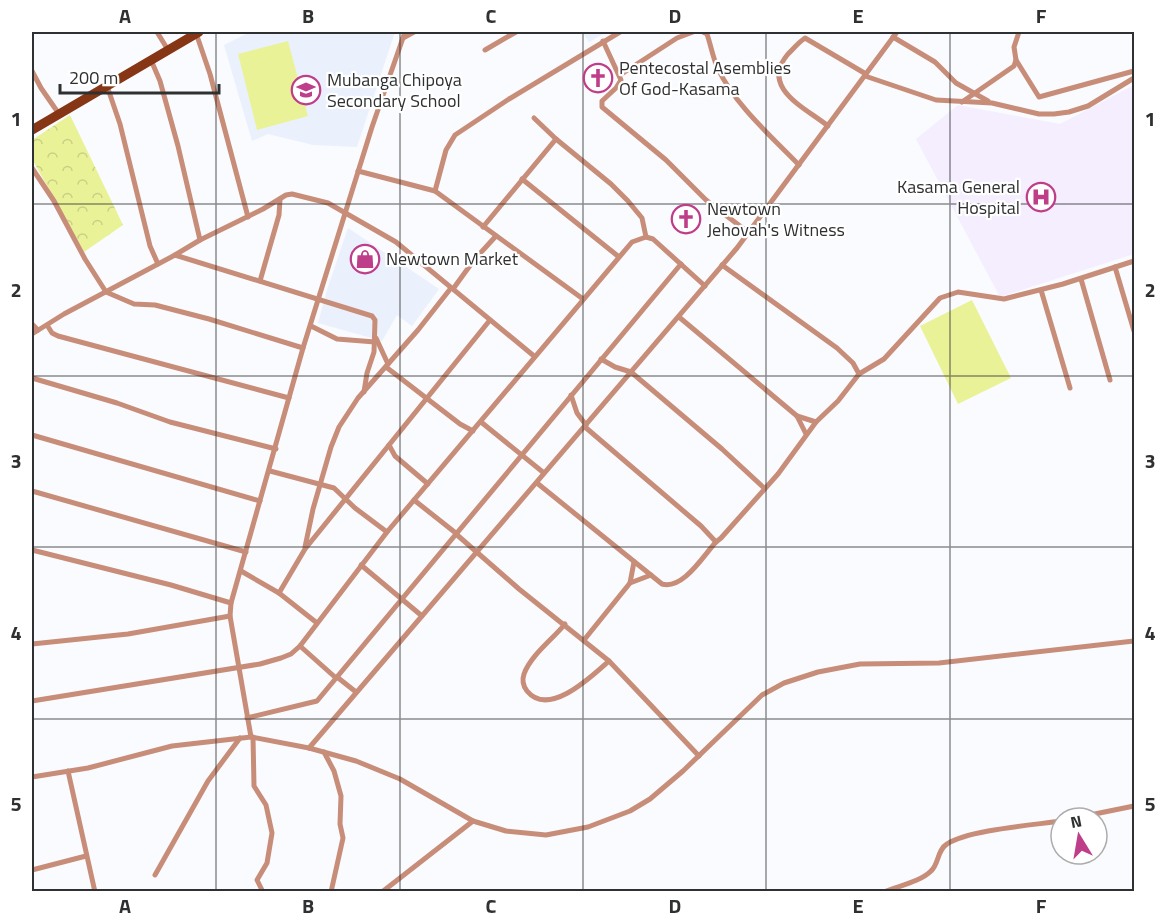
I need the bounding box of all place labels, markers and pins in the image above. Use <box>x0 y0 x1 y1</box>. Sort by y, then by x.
place label: Pentecostal Asemblies Of God-Kasama <box>619 54 791 102</box>
church icon: Pentecostal Asemblies Of God-Kasama <box>582 62 614 94</box>
place label: Mubanga Chipoya Secondary School <box>327 66 462 114</box>
school or university icon: Mubanga Chipoya Secondary School <box>290 74 322 106</box>
place label: Kasama General Hospital <box>897 173 1020 221</box>
hospital icon: Kasama General Hospital <box>1025 181 1057 213</box>
place label: Newtown Jehovah's Witness <box>707 195 845 243</box>
church icon: Newtown Jehovah's Witness <box>670 203 702 235</box>
shop icon: Newtown Market <box>349 243 381 275</box>
place label: Newtown Market <box>386 245 519 272</box>

